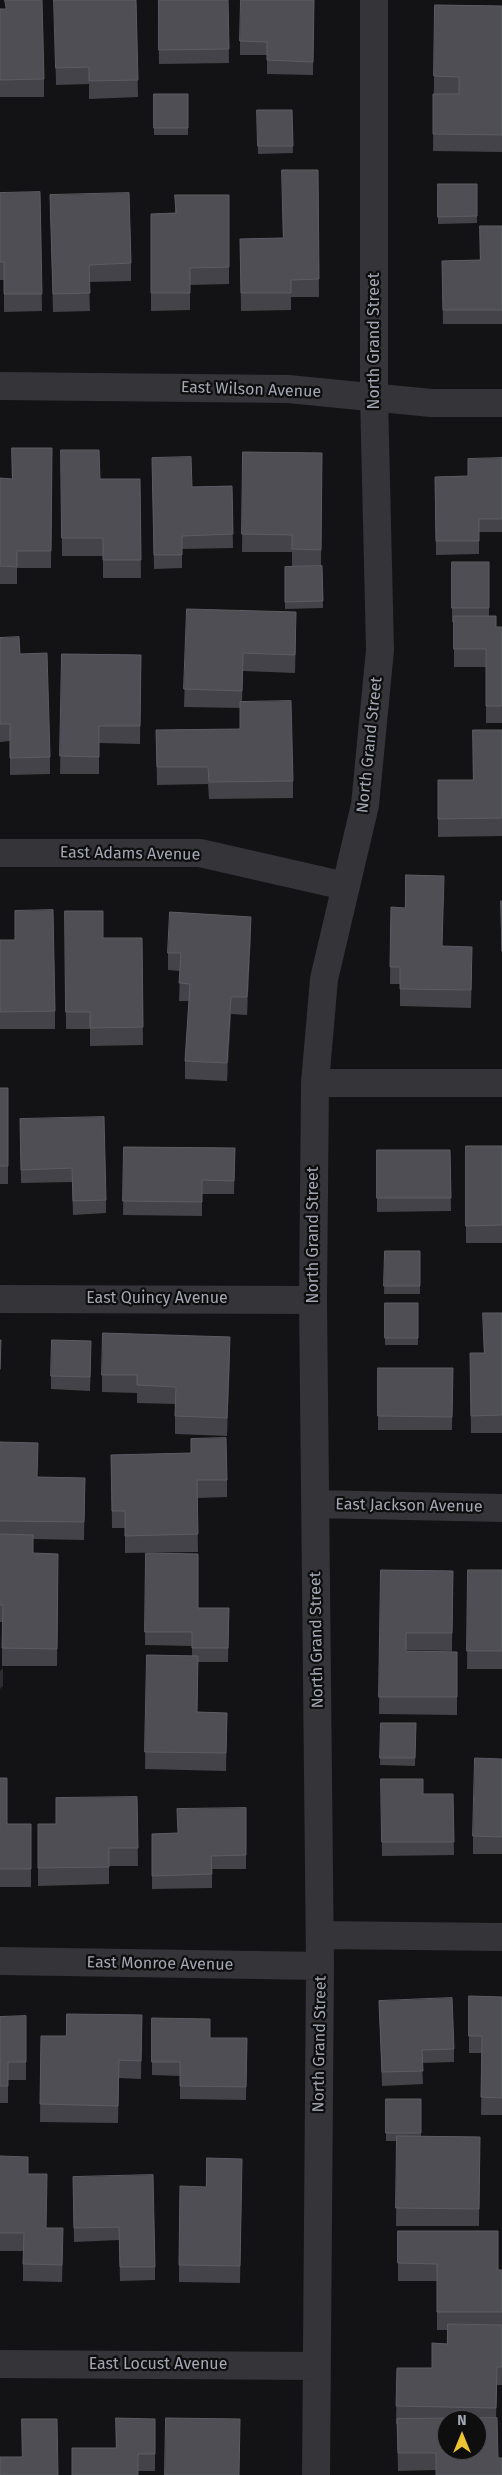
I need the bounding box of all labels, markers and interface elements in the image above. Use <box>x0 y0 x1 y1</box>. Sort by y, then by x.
street label: North Grand Street <box>365 273 385 409</box>
street label: East Wilson Avenue <box>181 378 321 402</box>
street label: North Grand Street <box>353 676 387 814</box>
street label: East Adams Avenue <box>60 843 200 865</box>
street label: North Grand Street <box>304 1167 324 1303</box>
street label: East Quincy Avenue <box>86 1289 228 1309</box>
street label: East Jackson Avenue <box>335 1495 483 1517</box>
street label: North Grand Street <box>306 1571 328 1709</box>
street label: East Monroe Avenue <box>87 1953 233 1975</box>
street label: North Grand Street <box>309 1975 331 2113</box>
street label: East Locust Avenue <box>89 2355 227 2375</box>
north arrow <box>437 2410 487 2460</box>
text: N <box>457 2412 467 2429</box>

